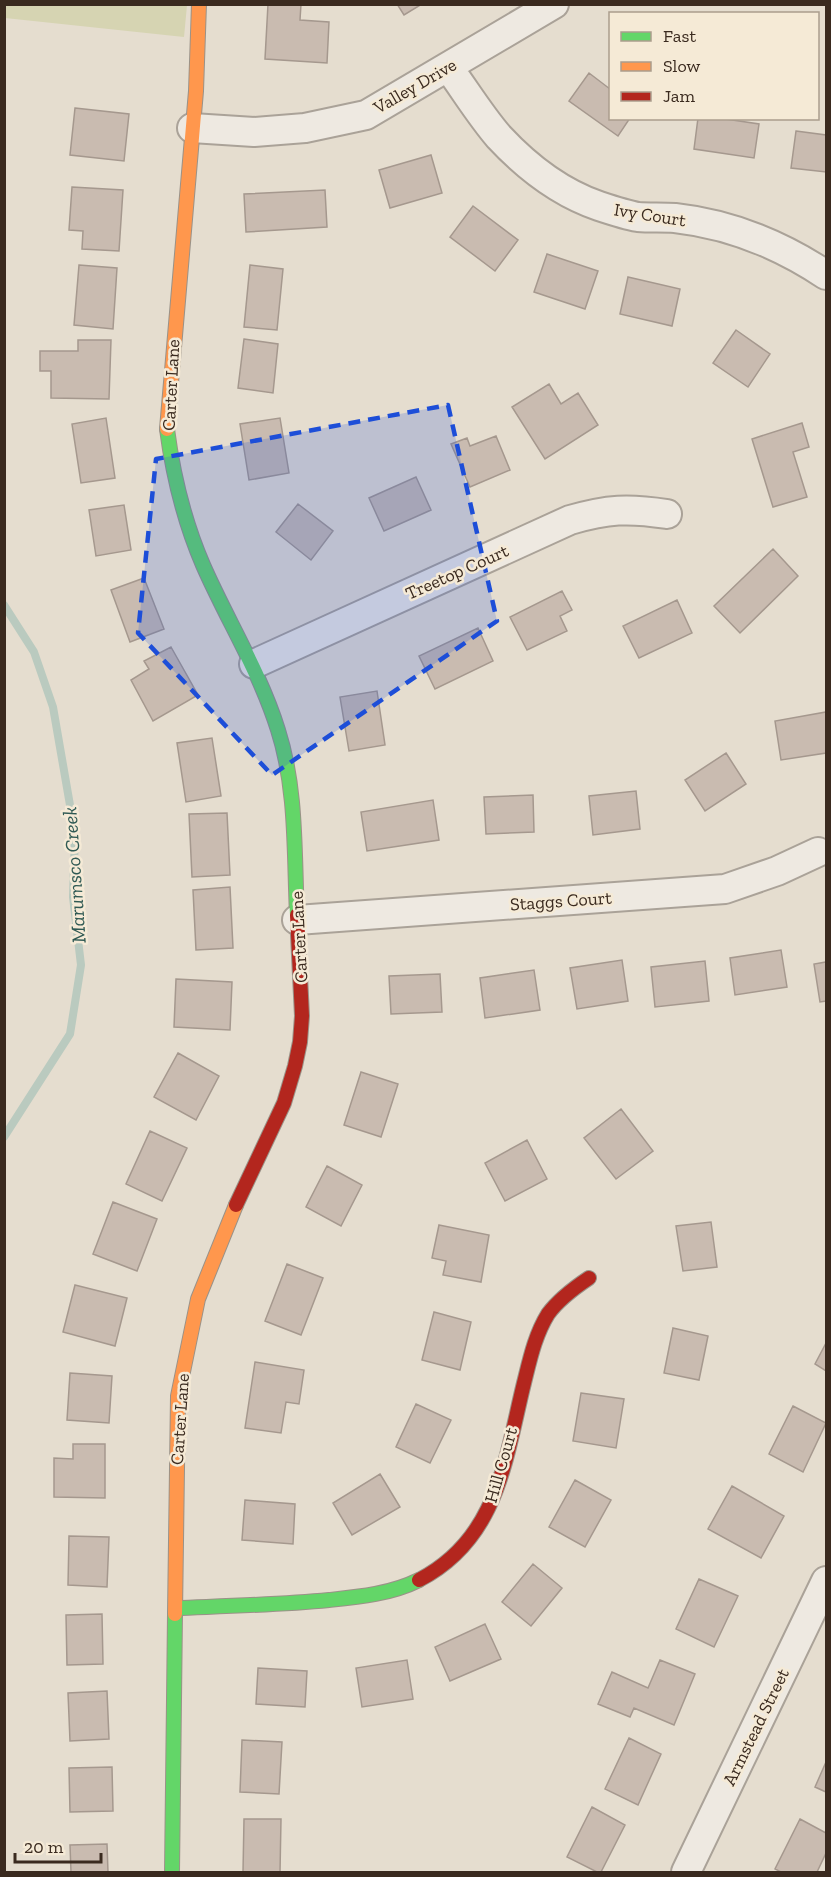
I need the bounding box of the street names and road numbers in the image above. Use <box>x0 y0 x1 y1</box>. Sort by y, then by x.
street label: Valley Drive <box>369 53 460 119</box>
street label: Ivy Court <box>613 198 688 232</box>
street label: Carter Lane <box>158 339 184 431</box>
street label: Treetop Court <box>402 539 512 605</box>
street label: Staggs Court <box>509 886 613 916</box>
street label: Carter Lane <box>286 891 312 983</box>
street label: Carter Lane <box>166 1373 194 1465</box>
street label: Hill Court <box>480 1424 522 1505</box>
street label: Armstead Street <box>718 1664 794 1789</box>

